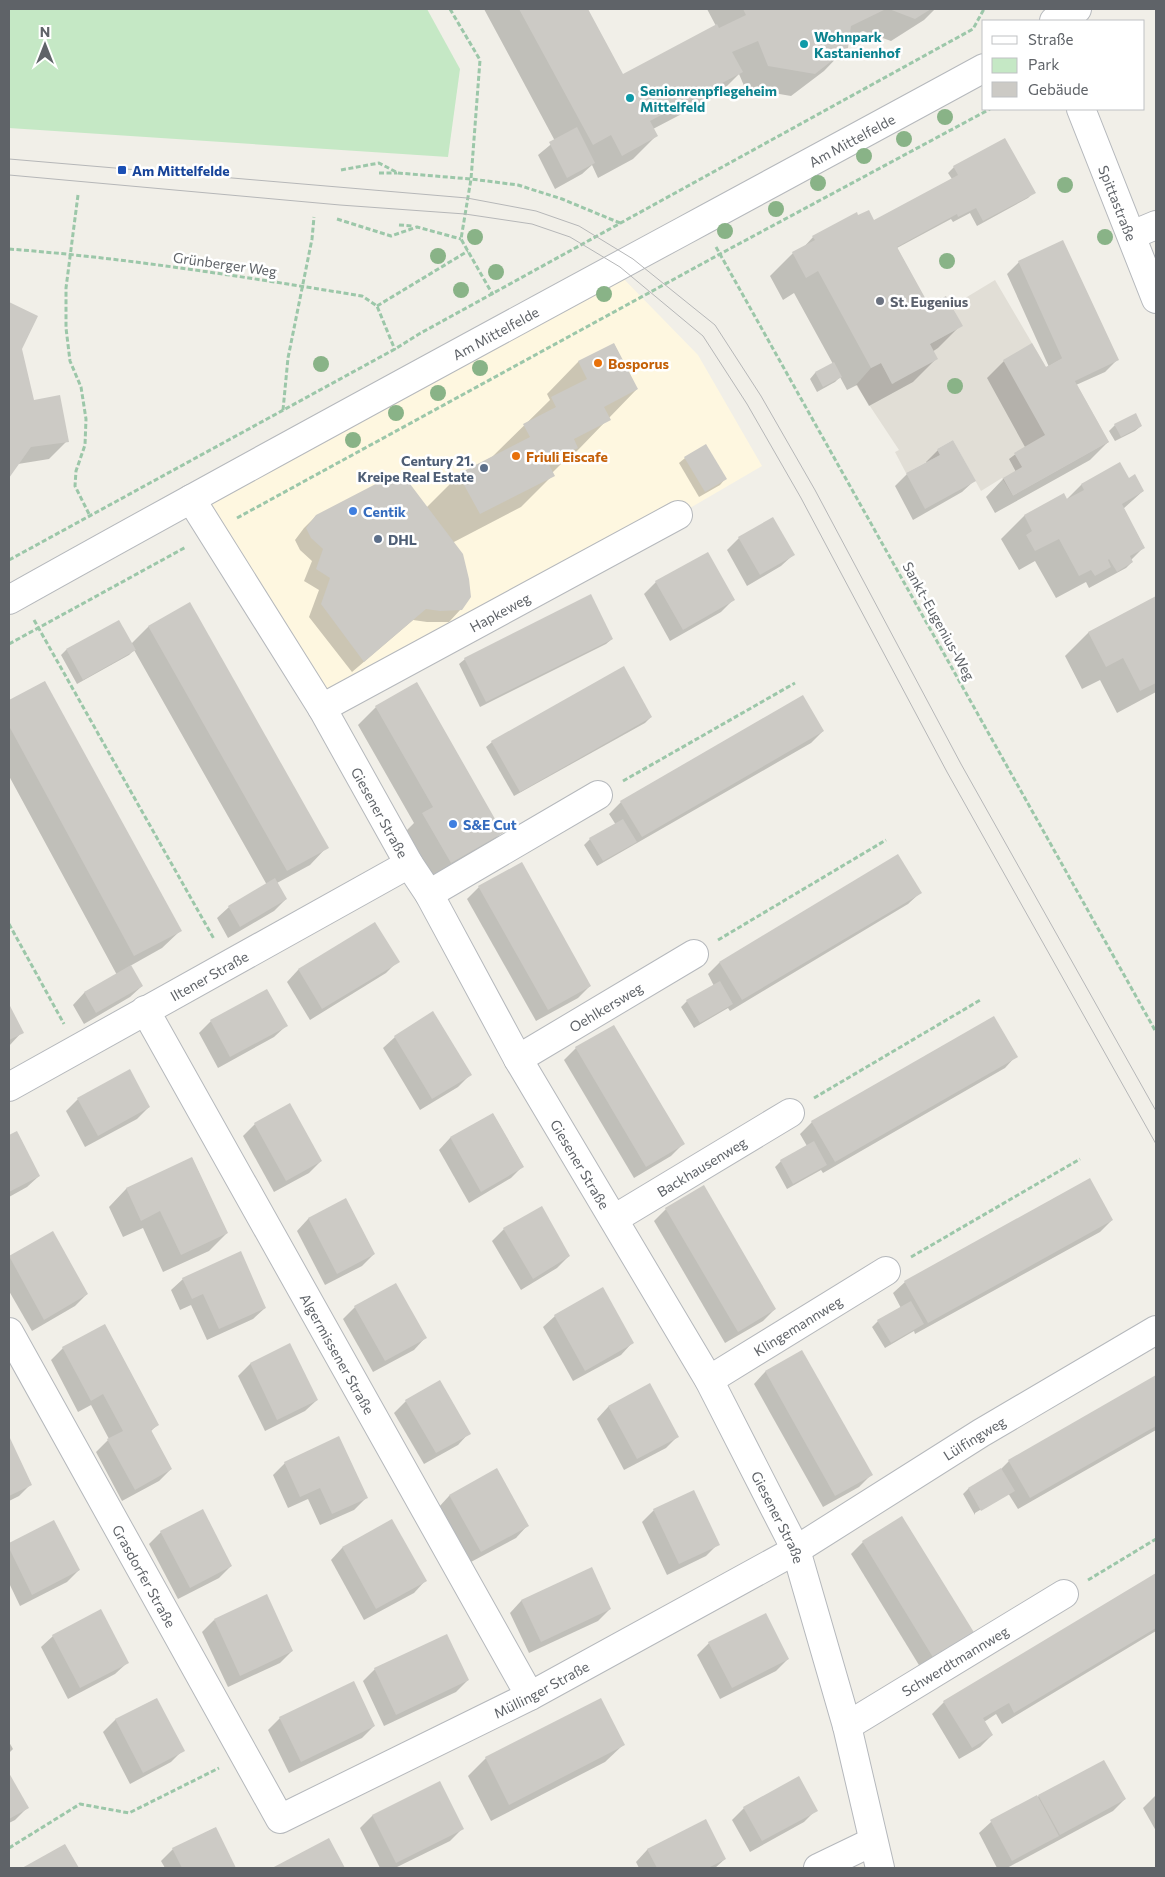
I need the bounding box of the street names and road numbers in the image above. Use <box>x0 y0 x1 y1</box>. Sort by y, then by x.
street label: Am Mittelfelde <box>806 110 898 170</box>
street label: Spittastraße <box>1096 163 1141 243</box>
street label: Grünberger Weg <box>172 248 278 280</box>
street label: Am Mittelfelde <box>449 302 541 363</box>
street label: Sankt-Eugenius-Weg <box>899 559 979 684</box>
street label: Hapkeweg <box>466 588 533 635</box>
street label: Giesener Straße <box>348 764 412 861</box>
street label: Iltener Straße <box>167 947 251 1004</box>
street label: Oehlkersweg <box>566 978 646 1035</box>
street label: Giesener Straße <box>547 1116 614 1212</box>
street label: Backhausenweg <box>653 1133 750 1200</box>
street label: Algermissener Straße <box>297 1290 378 1417</box>
street label: Klingemannweg <box>750 1292 845 1359</box>
street label: Lülfingweg <box>940 1412 1009 1463</box>
street label: Giesener Straße <box>748 1468 808 1565</box>
street label: Grasdorfer Straße <box>109 1521 180 1630</box>
street label: Schwerdtmannweg <box>898 1621 1012 1699</box>
street label: Müllinger Straße <box>491 1657 592 1721</box>

